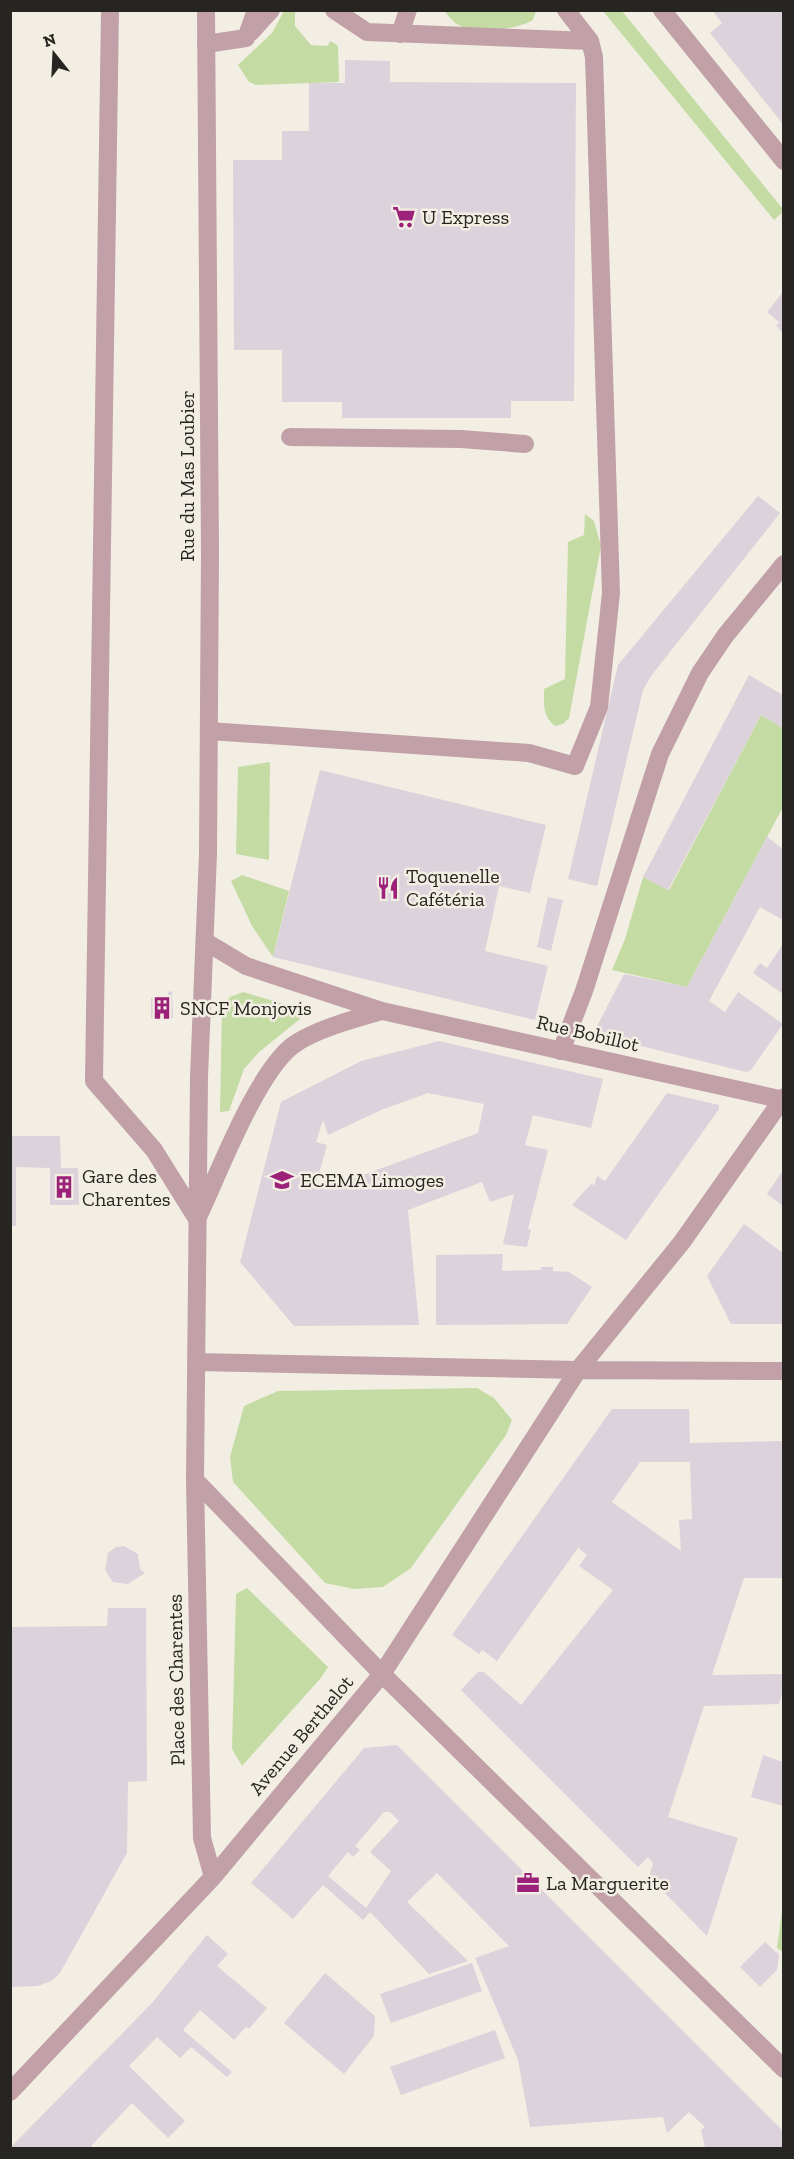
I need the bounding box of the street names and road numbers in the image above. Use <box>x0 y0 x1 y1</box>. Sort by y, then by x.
street label: Rue du Mas Loubier <box>175 390 199 562</box>
street label: Rue Bobillot <box>534 1010 642 1057</box>
street label: Place des Charentes <box>163 1594 189 1766</box>
street label: Avenue Berthelot <box>244 1670 358 1800</box>

